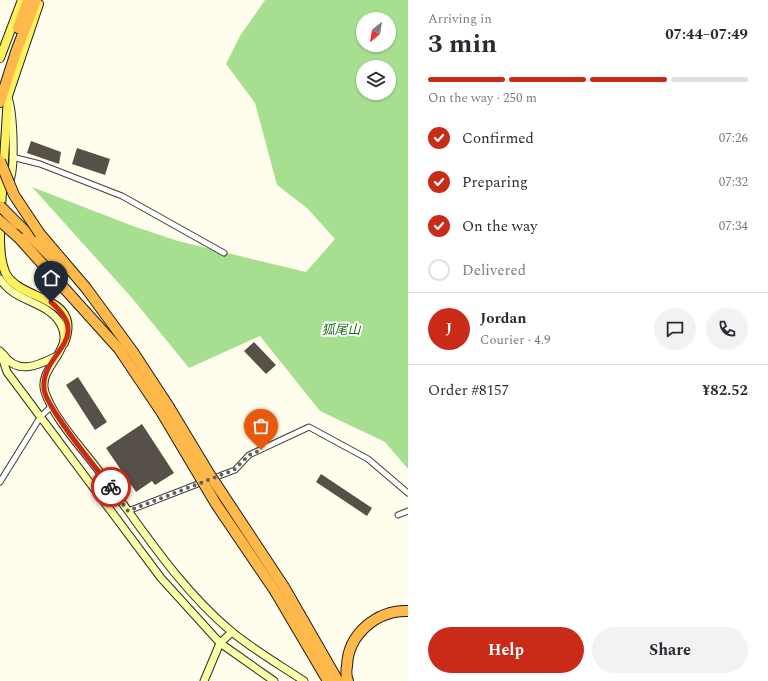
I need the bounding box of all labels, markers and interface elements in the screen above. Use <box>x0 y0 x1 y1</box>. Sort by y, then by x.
text: Arriving in <box>428 9 492 29</box>
north arrow <box>356 12 396 52</box>
map controls <box>356 12 396 100</box>
text: 07:44–07:49 <box>665 23 748 46</box>
text: 3 min <box>428 24 497 64</box>
button: layers <box>356 60 396 100</box>
text: On the way · 250 m <box>428 88 537 108</box>
icon: check <box>428 127 450 149</box>
text: Confirmed <box>462 127 534 150</box>
text: 07:26 <box>719 128 748 148</box>
icon: check <box>428 171 450 193</box>
text: Preparing <box>462 171 528 194</box>
text: 07:32 <box>719 172 748 192</box>
icon: check <box>428 215 450 237</box>
text: On the way <box>462 215 537 238</box>
text: 07:34 <box>719 216 748 236</box>
text: Delivered <box>462 259 526 282</box>
pin <box>34 261 68 302</box>
icon: home <box>40 267 62 289</box>
text: Jordan <box>480 307 527 330</box>
button: chat <box>654 308 696 350</box>
button: phone <box>706 308 748 350</box>
text: J <box>446 317 452 340</box>
park label: 狐尾山 <box>321 320 361 340</box>
text: Courier · 4.9 <box>480 330 550 350</box>
text: Order #8157 <box>428 379 509 402</box>
text: ¥82.52 <box>702 379 748 402</box>
pin <box>244 409 278 450</box>
icon: bag <box>250 415 272 437</box>
courier <box>91 467 131 507</box>
icon: bike <box>100 476 122 498</box>
button: Help <box>428 627 584 673</box>
button: Share <box>592 627 748 673</box>

